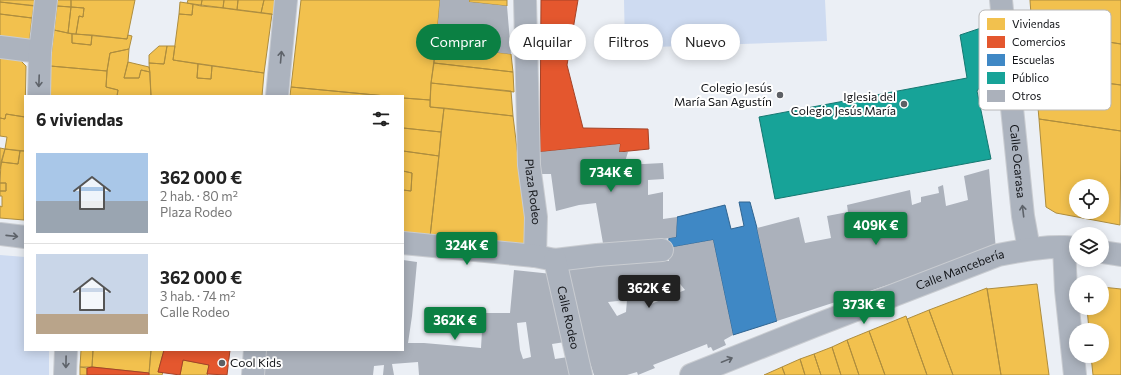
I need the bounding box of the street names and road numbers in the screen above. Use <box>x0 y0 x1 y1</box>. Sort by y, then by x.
street label: Calle Ocarasa <box>1008 124 1029 199</box>
street label: Plaza Rodeo <box>523 158 544 225</box>
street label: Calle Mancebería <box>913 246 1005 292</box>
street label: Calle Rodeo <box>555 284 583 350</box>

